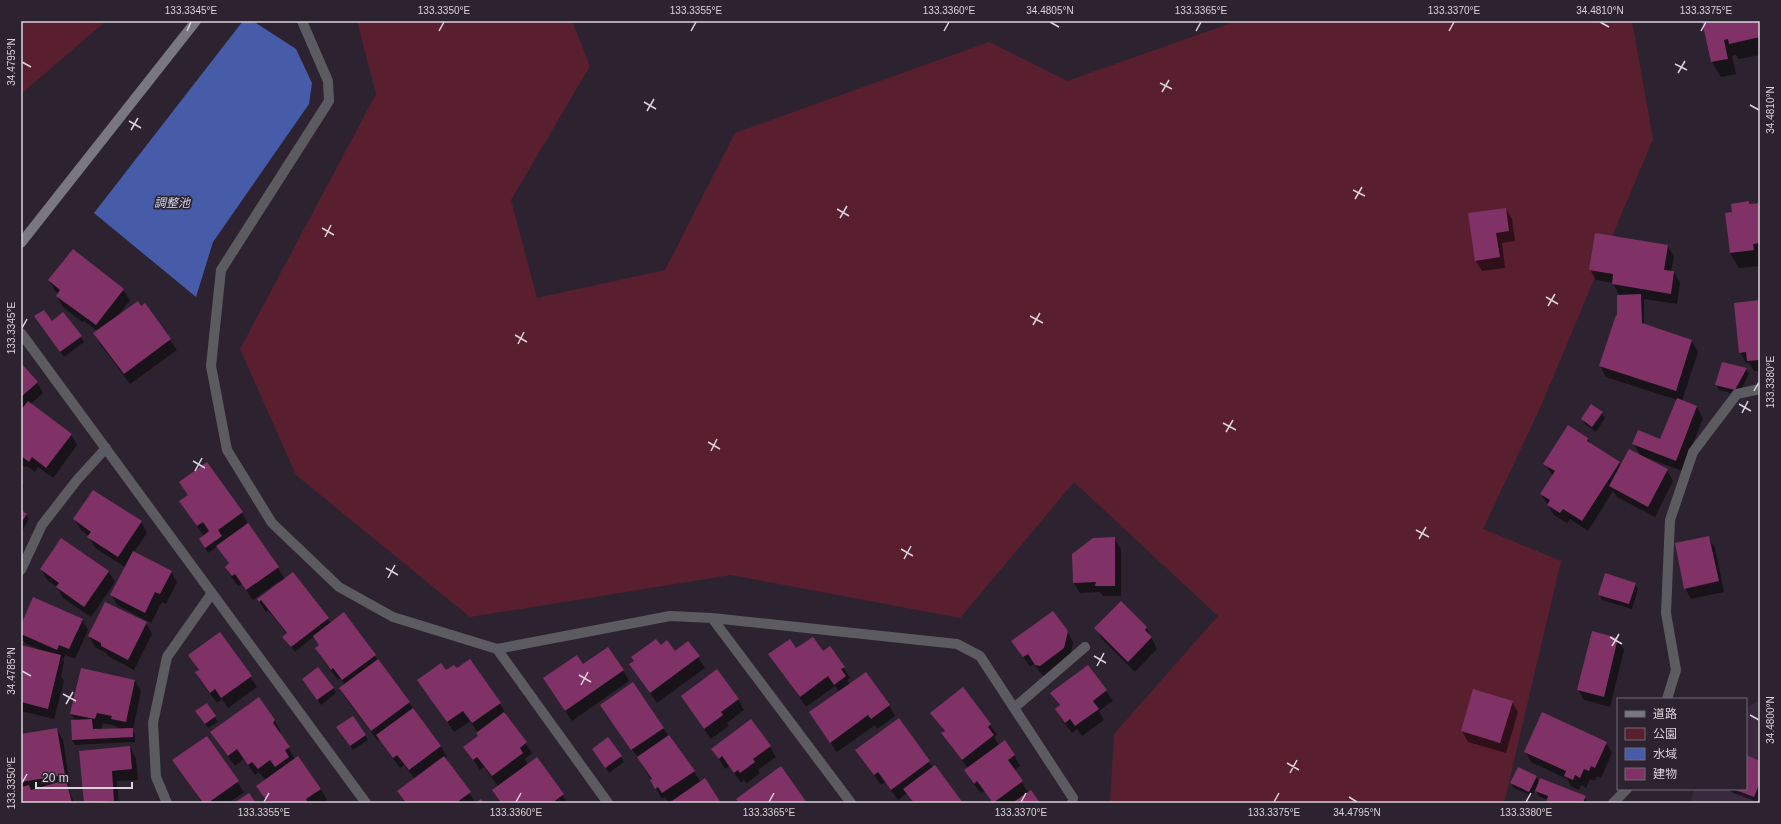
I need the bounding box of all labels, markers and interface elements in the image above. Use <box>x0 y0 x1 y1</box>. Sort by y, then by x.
text: 133.3345°E <box>165 5 218 16</box>
text: 133.3350°E <box>418 5 471 16</box>
text: 133.3355°E <box>670 5 723 16</box>
text: 133.3360°E <box>923 5 976 16</box>
text: 34.4805°N <box>1026 5 1074 16</box>
text: 133.3365°E <box>1175 5 1228 16</box>
text: 133.3370°E <box>1428 5 1481 16</box>
text: 34.4810°N <box>1576 5 1624 16</box>
text: 133.3375°E <box>1680 5 1733 16</box>
text: 34.4795°N <box>6 38 17 86</box>
text: 34.4810°N <box>1765 86 1776 134</box>
water label: 調整池 <box>154 196 191 210</box>
text: 133.3345°E <box>6 301 17 354</box>
text: 133.3380°E <box>1765 355 1776 408</box>
text: 34.4785°N <box>6 647 17 695</box>
text: 34.4800°N <box>1765 696 1776 744</box>
legend <box>1617 698 1747 790</box>
text: 道路 <box>1653 707 1677 721</box>
text: 公園 <box>1653 727 1677 741</box>
text: 水域 <box>1653 747 1677 761</box>
text: 133.3350°E <box>6 756 17 809</box>
scale bar <box>36 764 132 790</box>
text: 建物 <box>1653 767 1677 781</box>
text: 20 m <box>42 771 69 785</box>
text: 133.3355°E <box>238 807 291 818</box>
text: 133.3360°E <box>490 807 543 818</box>
text: 133.3365°E <box>743 807 796 818</box>
text: 133.3370°E <box>995 807 1048 818</box>
text: 133.3375°E <box>1248 807 1301 818</box>
text: 34.4795°N <box>1333 807 1381 818</box>
text: 133.3380°E <box>1500 807 1553 818</box>

